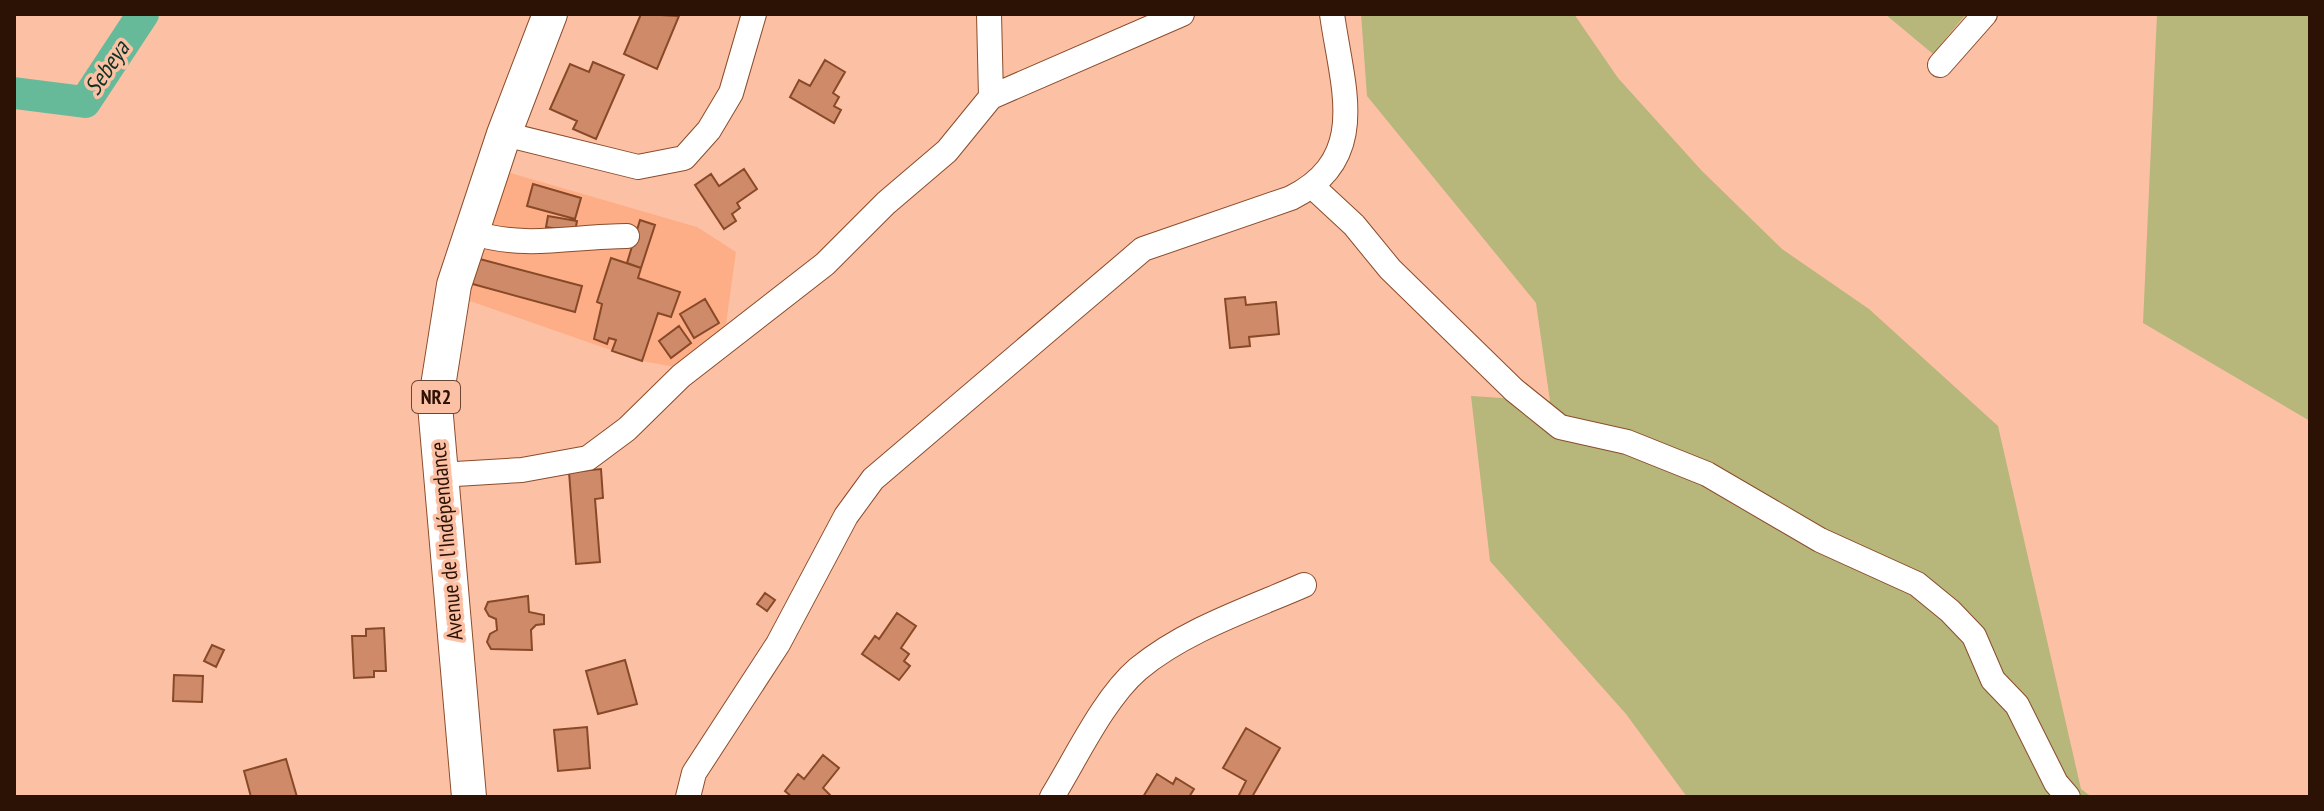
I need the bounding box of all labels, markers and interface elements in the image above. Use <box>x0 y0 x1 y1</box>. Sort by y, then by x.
water label: Sebeya <box>77 34 137 101</box>
road number: NR2 <box>412 381 460 413</box>
street label: Avenue de l'Indépendance <box>423 441 469 641</box>

